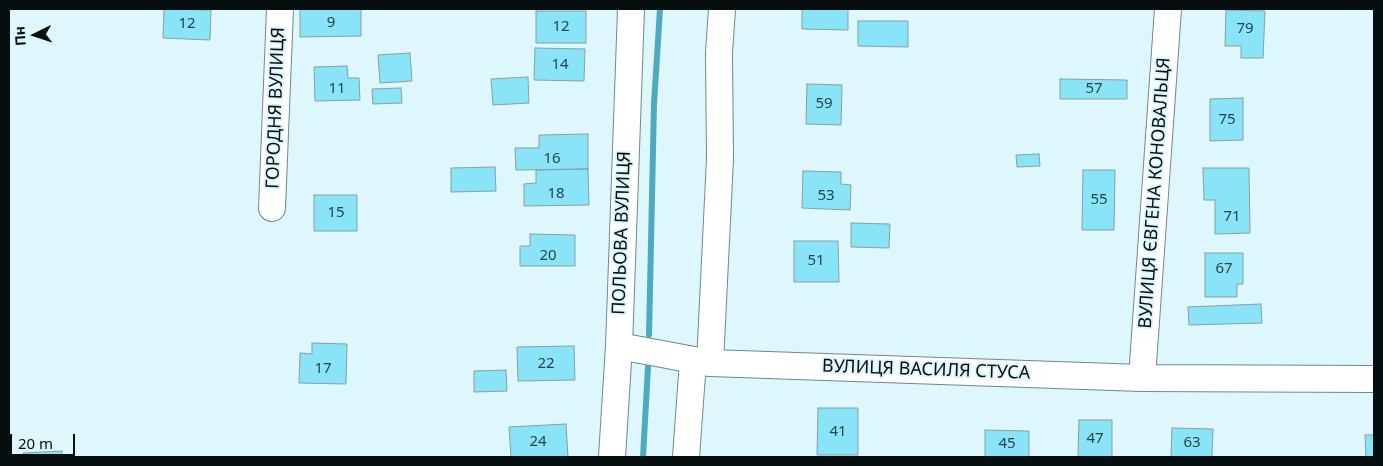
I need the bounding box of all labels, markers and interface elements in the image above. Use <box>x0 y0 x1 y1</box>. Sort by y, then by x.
north arrow <box>10 10 60 60</box>
house number: 9 <box>327 14 335 32</box>
house number: 12 <box>178 15 196 33</box>
house number: 12 <box>552 18 570 36</box>
house number: 79 <box>1236 20 1254 38</box>
text: Пн <box>9 26 30 47</box>
street label: ГОРОДНЯ ВУЛИЦЯ <box>262 27 290 189</box>
house number: 14 <box>551 56 569 74</box>
street label: ВУЛИЦЯ ЄВГЕНА КОНОВАЛЬЦЯ <box>1135 57 1175 329</box>
house number: 11 <box>328 80 346 98</box>
house number: 57 <box>1085 80 1103 98</box>
house number: 59 <box>815 95 833 113</box>
house number: 75 <box>1218 111 1236 129</box>
house number: 16 <box>543 150 561 168</box>
street label: ПОЛЬОВА ВУЛИЦЯ <box>608 151 636 315</box>
house number: 18 <box>547 185 565 203</box>
house number: 53 <box>817 187 835 205</box>
house number: 55 <box>1090 191 1108 209</box>
house number: 15 <box>327 204 345 222</box>
house number: 71 <box>1223 208 1241 226</box>
house number: 20 <box>539 247 557 265</box>
house number: 51 <box>807 252 825 270</box>
house number: 67 <box>1215 260 1233 278</box>
house number: 22 <box>537 355 555 373</box>
street label: ВУЛИЦЯ ВАСИЛЯ СТУСА <box>821 356 1031 384</box>
house number: 17 <box>314 360 332 378</box>
house number: 41 <box>829 423 847 441</box>
scale bar <box>12 424 78 456</box>
house number: 47 <box>1086 430 1104 448</box>
text: 20 m <box>18 433 53 453</box>
house number: 24 <box>529 433 547 451</box>
house number: 63 <box>1183 434 1201 452</box>
house number: 45 <box>998 435 1016 453</box>

